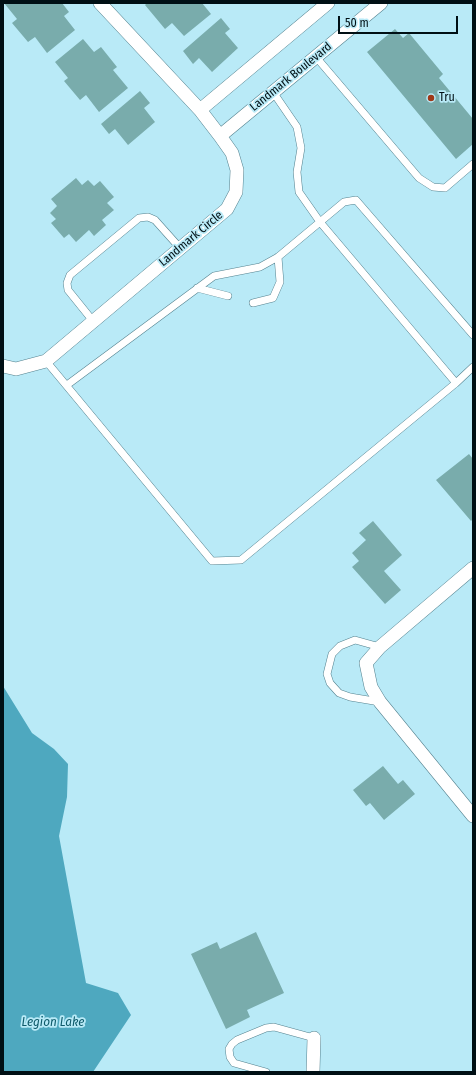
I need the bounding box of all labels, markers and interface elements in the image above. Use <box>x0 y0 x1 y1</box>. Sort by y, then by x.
scale bar <box>340 8 460 34</box>
text: 50 m <box>345 16 369 30</box>
street label: Landmark Boulevard <box>247 40 335 114</box>
place label: Tru <box>439 91 455 105</box>
marker: Tru <box>426 93 436 103</box>
street label: Landmark Circle <box>156 208 226 270</box>
water label: Legion Lake <box>22 1014 84 1030</box>

